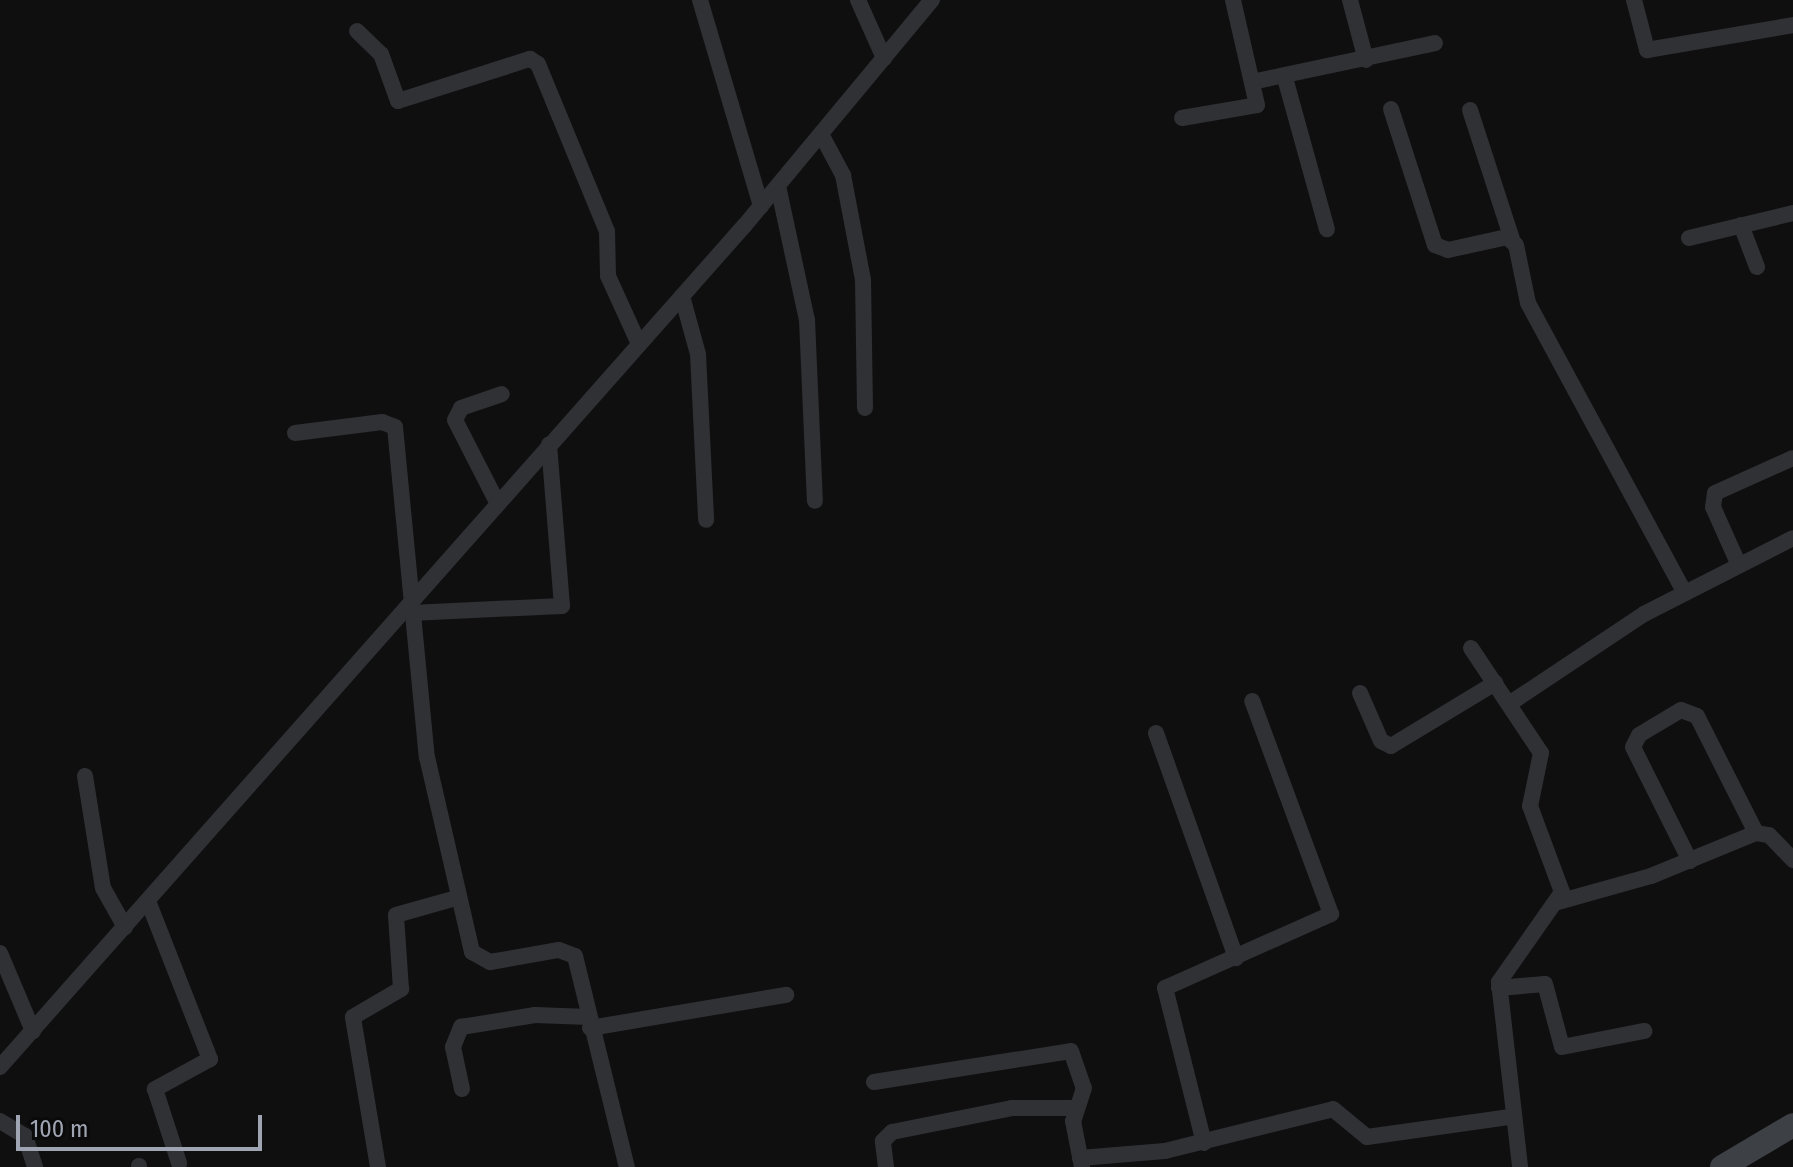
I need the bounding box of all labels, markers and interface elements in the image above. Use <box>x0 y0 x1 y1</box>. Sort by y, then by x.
scale bar <box>20 1099 266 1149</box>
text: 100 m <box>30 1115 88 1143</box>

